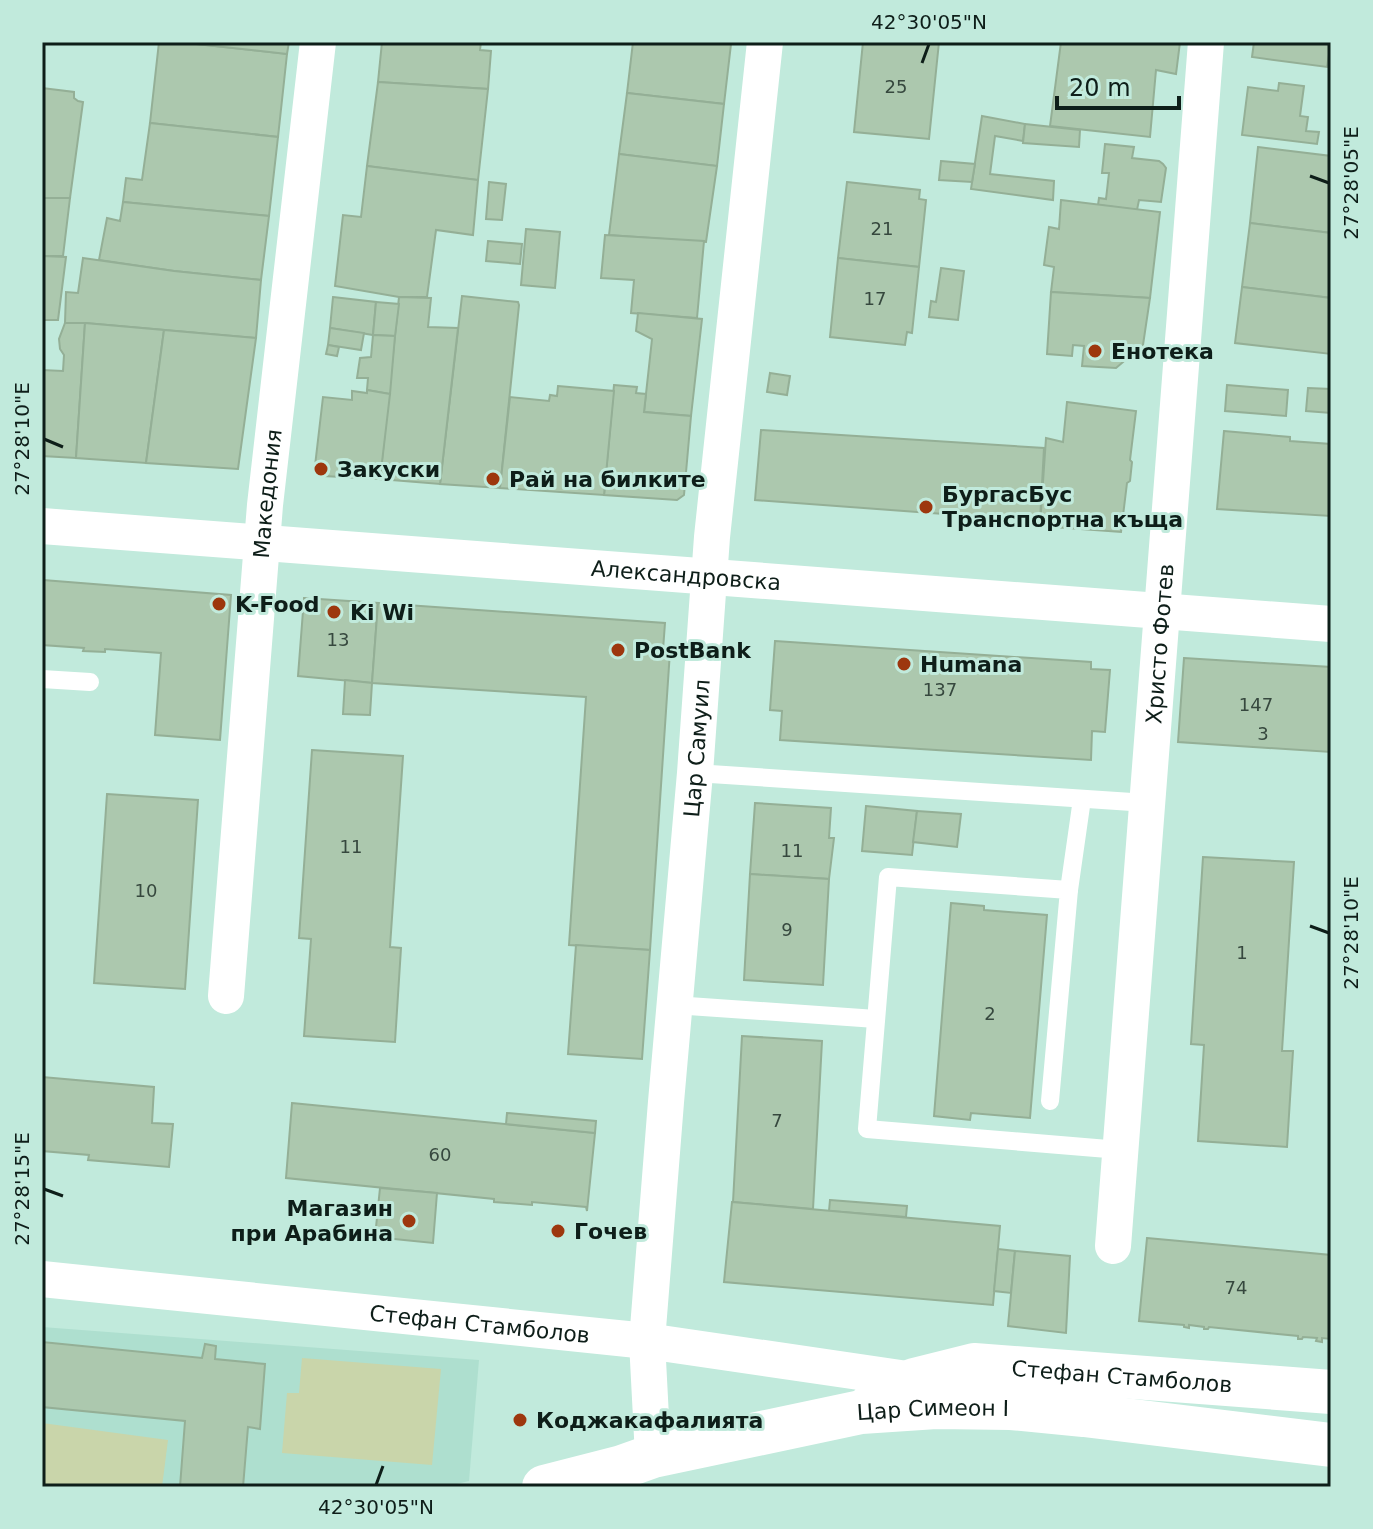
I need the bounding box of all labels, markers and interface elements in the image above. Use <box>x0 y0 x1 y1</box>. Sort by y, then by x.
text: 42°30'05"N <box>871 10 987 34</box>
scale bar <box>1057 60 1179 110</box>
text: 20 m <box>1069 74 1131 102</box>
house number: 25 <box>885 76 907 97</box>
text: 27°28'05"E <box>1339 126 1363 240</box>
house number: 21 <box>871 218 893 239</box>
house number: 17 <box>864 288 886 309</box>
place label: Енотека <box>1111 339 1214 364</box>
marker: Енотека <box>1086 342 1104 360</box>
text: 27°28'10"E <box>10 382 34 496</box>
street label: Македония <box>249 428 287 559</box>
place label: Закуски <box>337 457 440 482</box>
marker: Закуски <box>312 460 330 478</box>
place label: Рай на билките <box>509 467 706 492</box>
marker: Рай на билките <box>484 470 502 488</box>
place label: БургасБус Транспортна къща <box>942 482 1183 532</box>
marker: БургасБус Транспортна къща <box>917 498 935 516</box>
street label: Александровска <box>590 556 782 595</box>
street label: Христо Фотев <box>1141 563 1179 725</box>
place label: K-Food <box>235 592 319 617</box>
marker: K-Food <box>210 595 228 613</box>
place label: Ki Wi <box>350 600 414 625</box>
marker: Ki Wi <box>325 603 343 621</box>
house number: 13 <box>327 629 349 650</box>
place label: PostBank <box>634 638 752 663</box>
marker: PostBank <box>609 641 627 659</box>
place label: Humana <box>920 652 1022 677</box>
marker: Humana <box>895 655 913 673</box>
street label: Цар Самуил <box>679 678 715 818</box>
house number: 137 <box>923 679 957 700</box>
house number: 147 <box>1239 694 1273 715</box>
house number: 3 <box>1257 723 1269 744</box>
house number: 11 <box>340 836 362 857</box>
house number: 11 <box>781 840 803 861</box>
text: 27°28'10"E <box>1339 876 1363 990</box>
house number: 10 <box>135 880 157 901</box>
house number: 9 <box>781 919 793 940</box>
house number: 1 <box>1236 942 1248 963</box>
house number: 2 <box>984 1003 996 1024</box>
house number: 7 <box>771 1110 783 1131</box>
text: 27°28'15"E <box>10 1132 34 1246</box>
house number: 60 <box>429 1144 451 1165</box>
place label: Магазин при Арабина <box>231 1196 393 1246</box>
marker: Магазин при Арабина <box>400 1212 418 1230</box>
place label: Гочев <box>574 1219 647 1244</box>
marker: Гочев <box>549 1222 567 1240</box>
house number: 74 <box>1225 1277 1247 1298</box>
street label: Стефан Стамболов <box>368 1301 591 1348</box>
street label: Стефан Стамболов <box>1011 1356 1233 1397</box>
street label: Цар Симеон I <box>856 1395 1009 1425</box>
place label: Коджакафалията <box>536 1408 763 1433</box>
marker: Коджакафалията <box>511 1411 529 1429</box>
text: 42°30'05"N <box>318 1495 434 1519</box>

